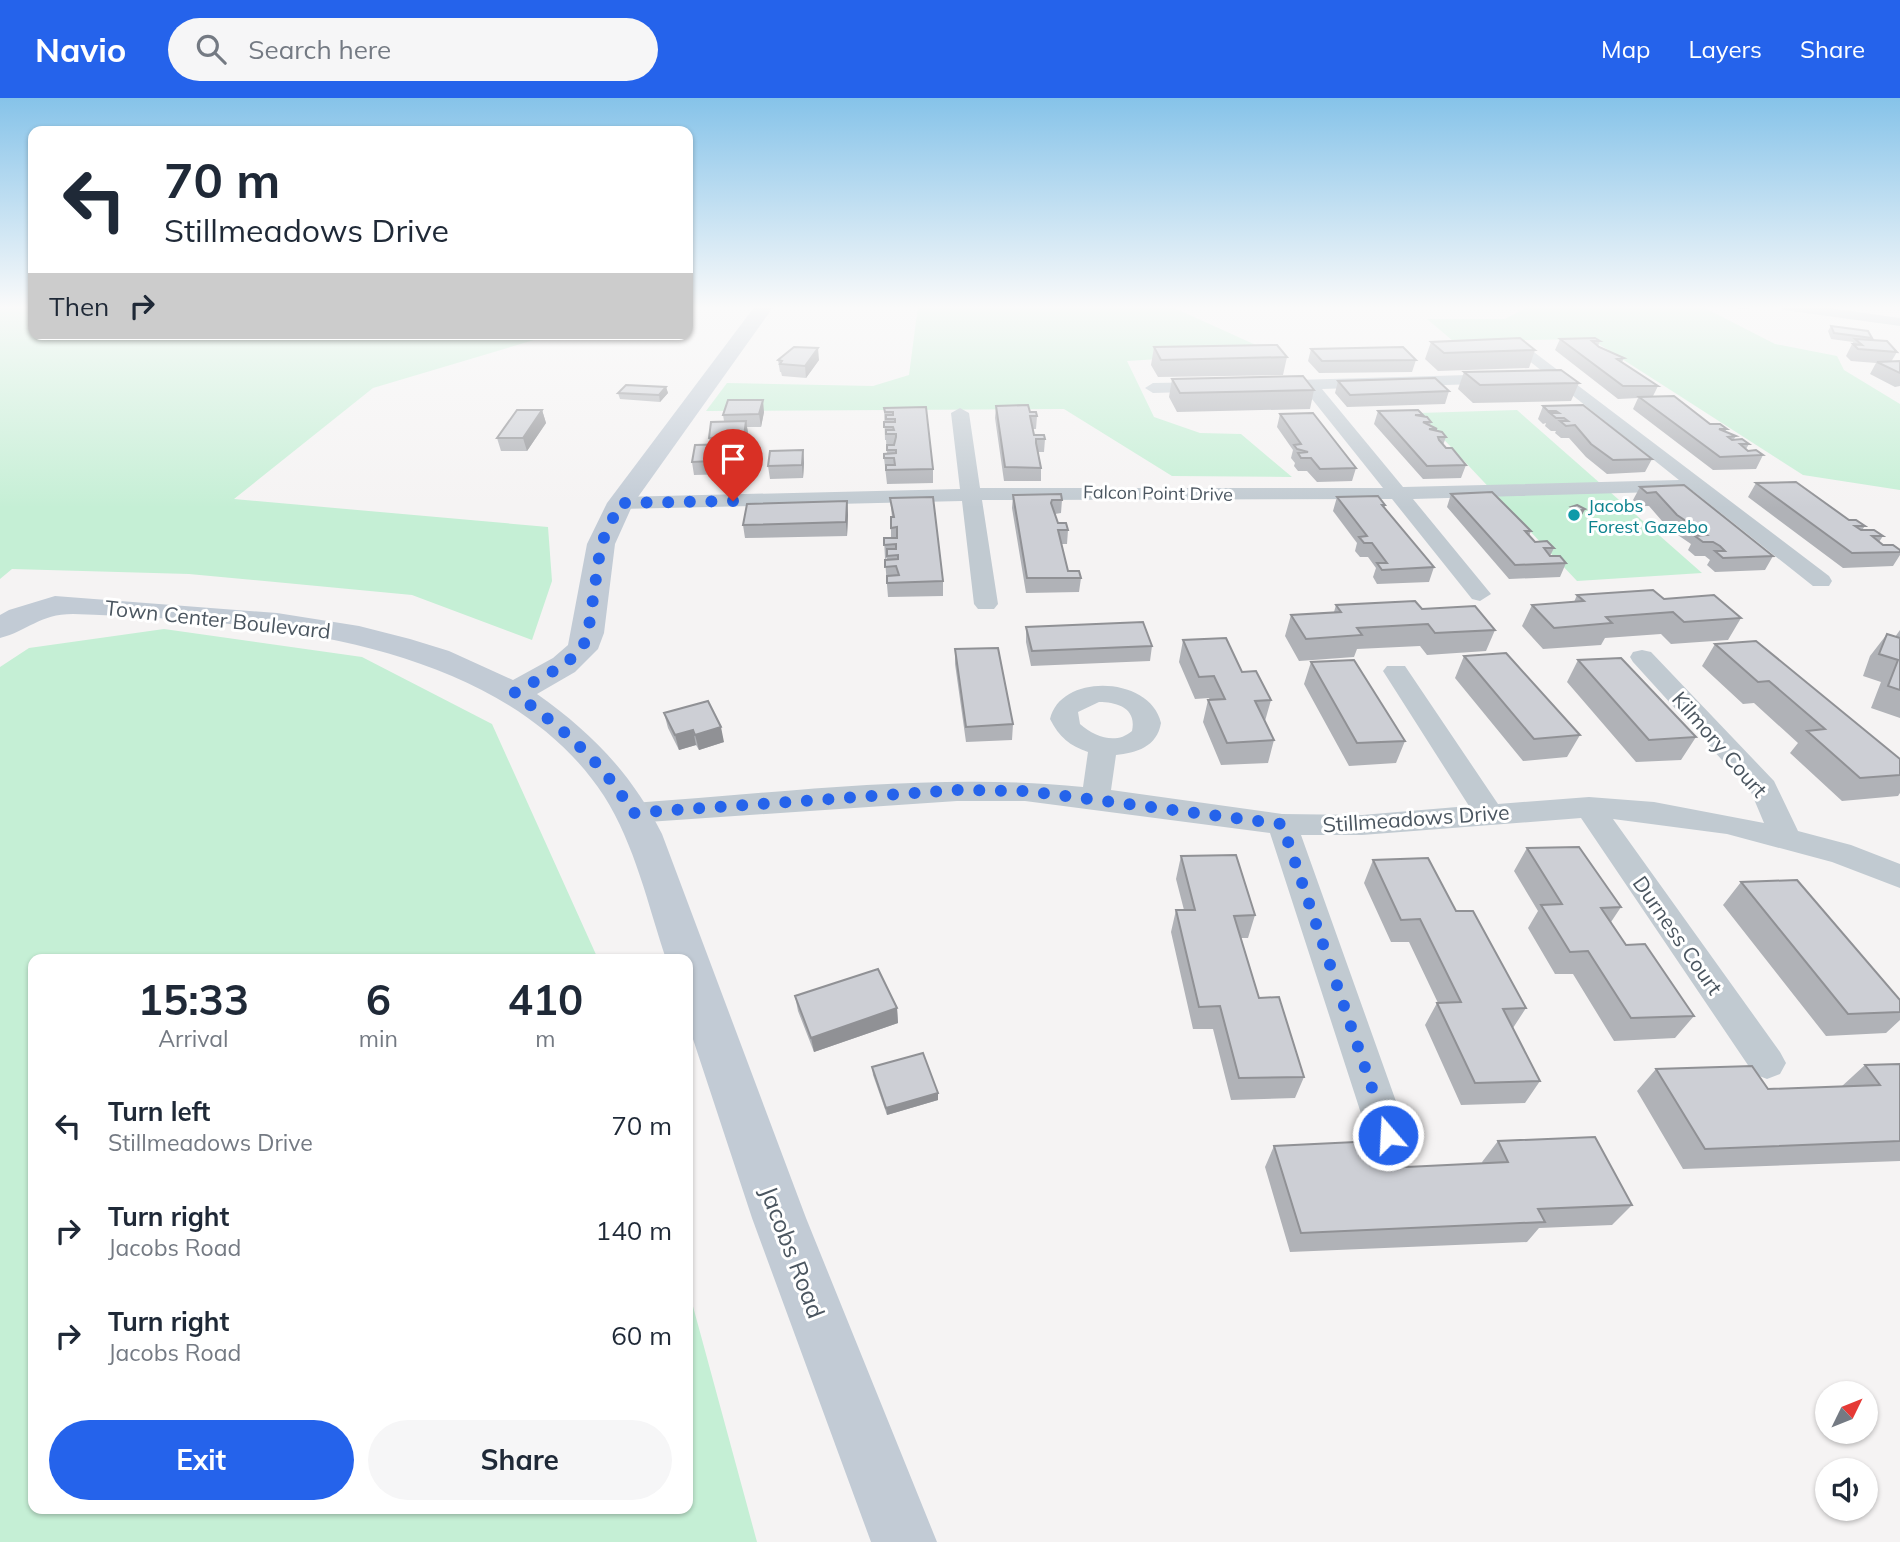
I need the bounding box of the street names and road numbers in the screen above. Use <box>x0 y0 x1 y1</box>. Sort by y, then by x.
street label: Falcon Point Drive <box>1083 480 1233 506</box>
street label: Town Center Boulevard <box>104 594 332 644</box>
street label: Kilmory Court <box>1667 686 1773 802</box>
street label: Stillmeadows Drive <box>1322 799 1510 837</box>
street label: Durness Court <box>1628 871 1728 999</box>
street label: Jacobs Road <box>754 1182 832 1322</box>

